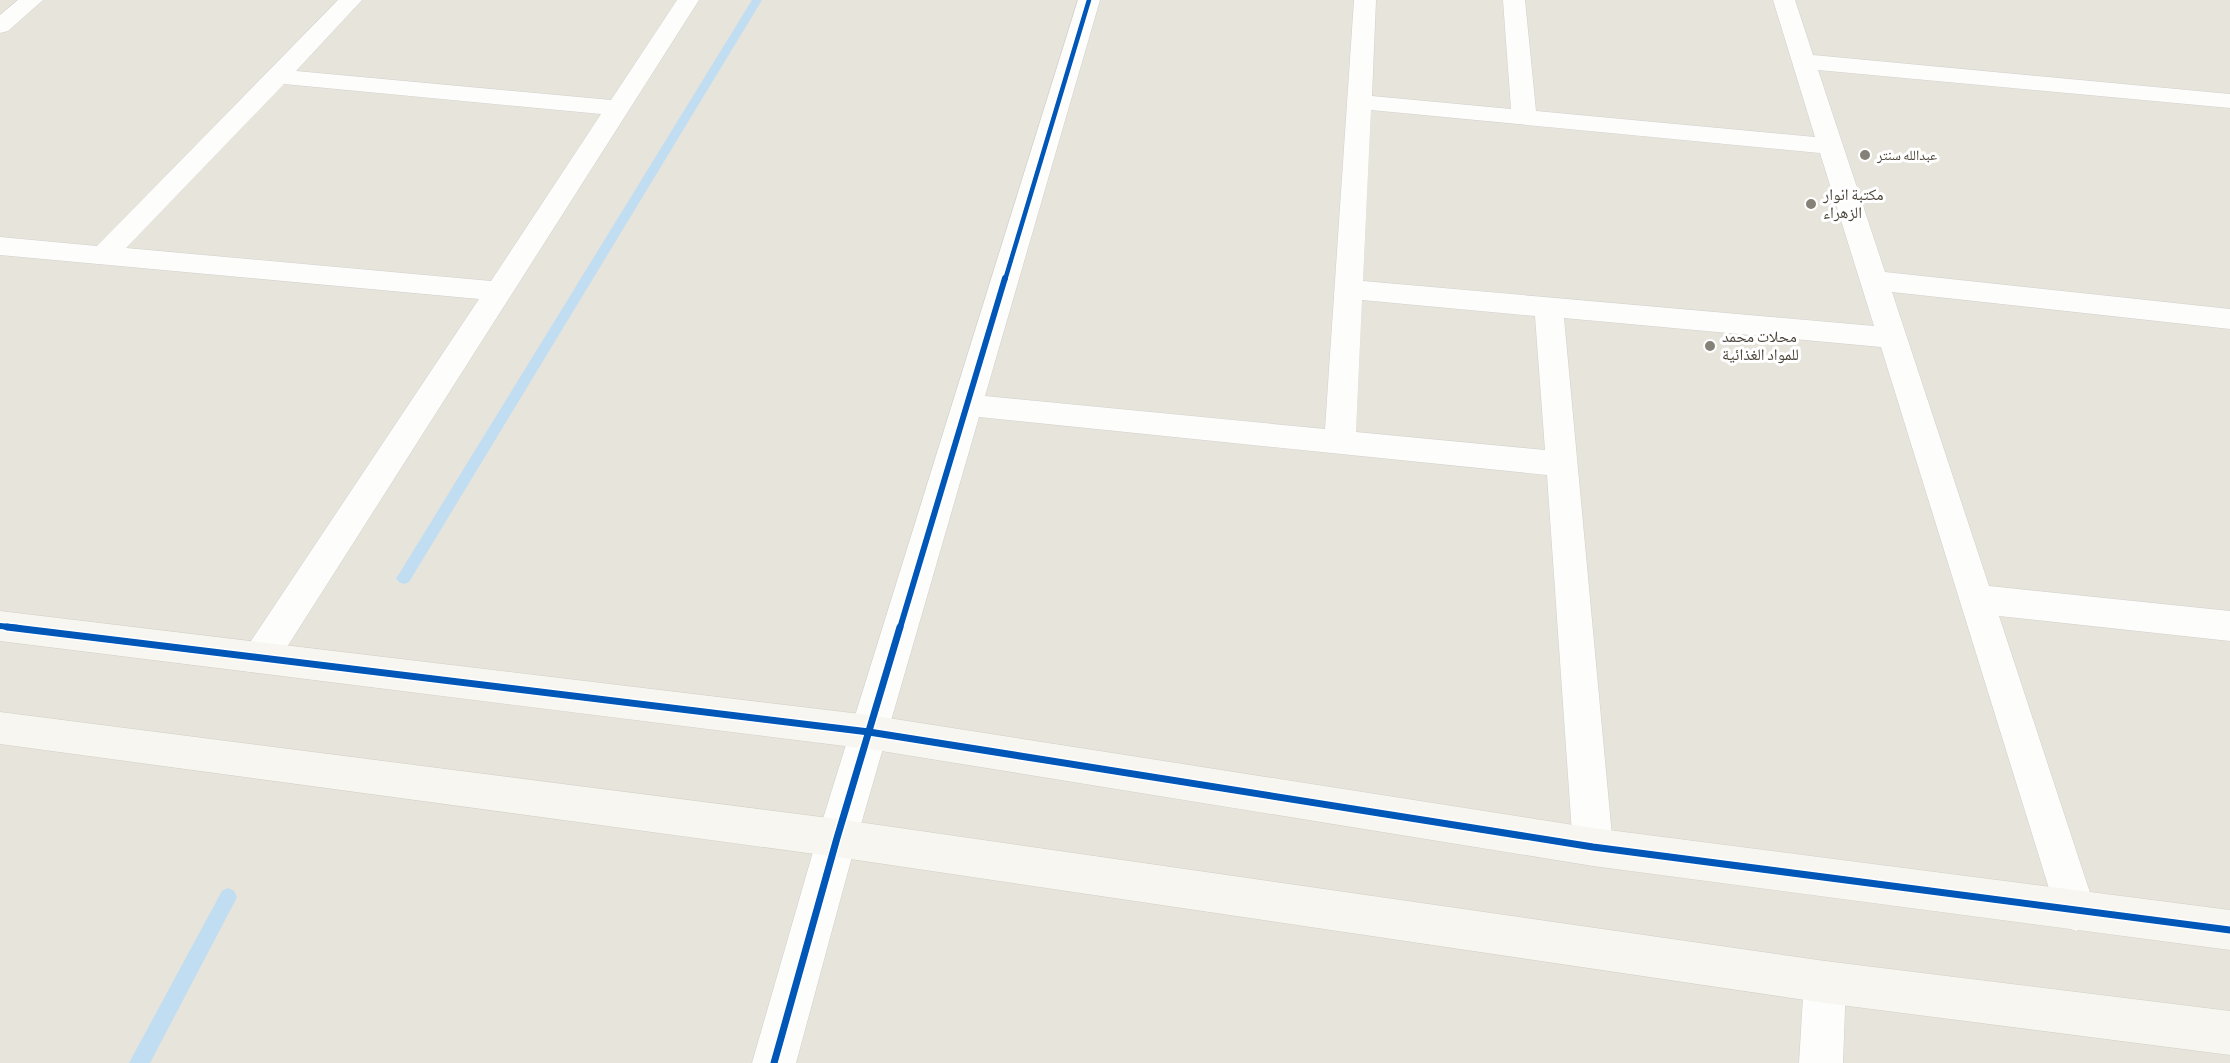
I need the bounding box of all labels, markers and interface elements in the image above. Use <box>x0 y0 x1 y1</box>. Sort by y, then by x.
place label: عبدالله سنتر <box>1876 147 1937 164</box>
marker: عبدالله سنتر <box>1858 148 1872 162</box>
place label: مكتبة انوار الزهراء <box>1822 186 1884 223</box>
marker: مكتبة انوار الزهراء <box>1804 197 1818 211</box>
place label: محلات محمد للمواد الغذائية <box>1722 328 1799 365</box>
marker: محلات محمد للمواد الغذائية <box>1703 339 1717 353</box>

